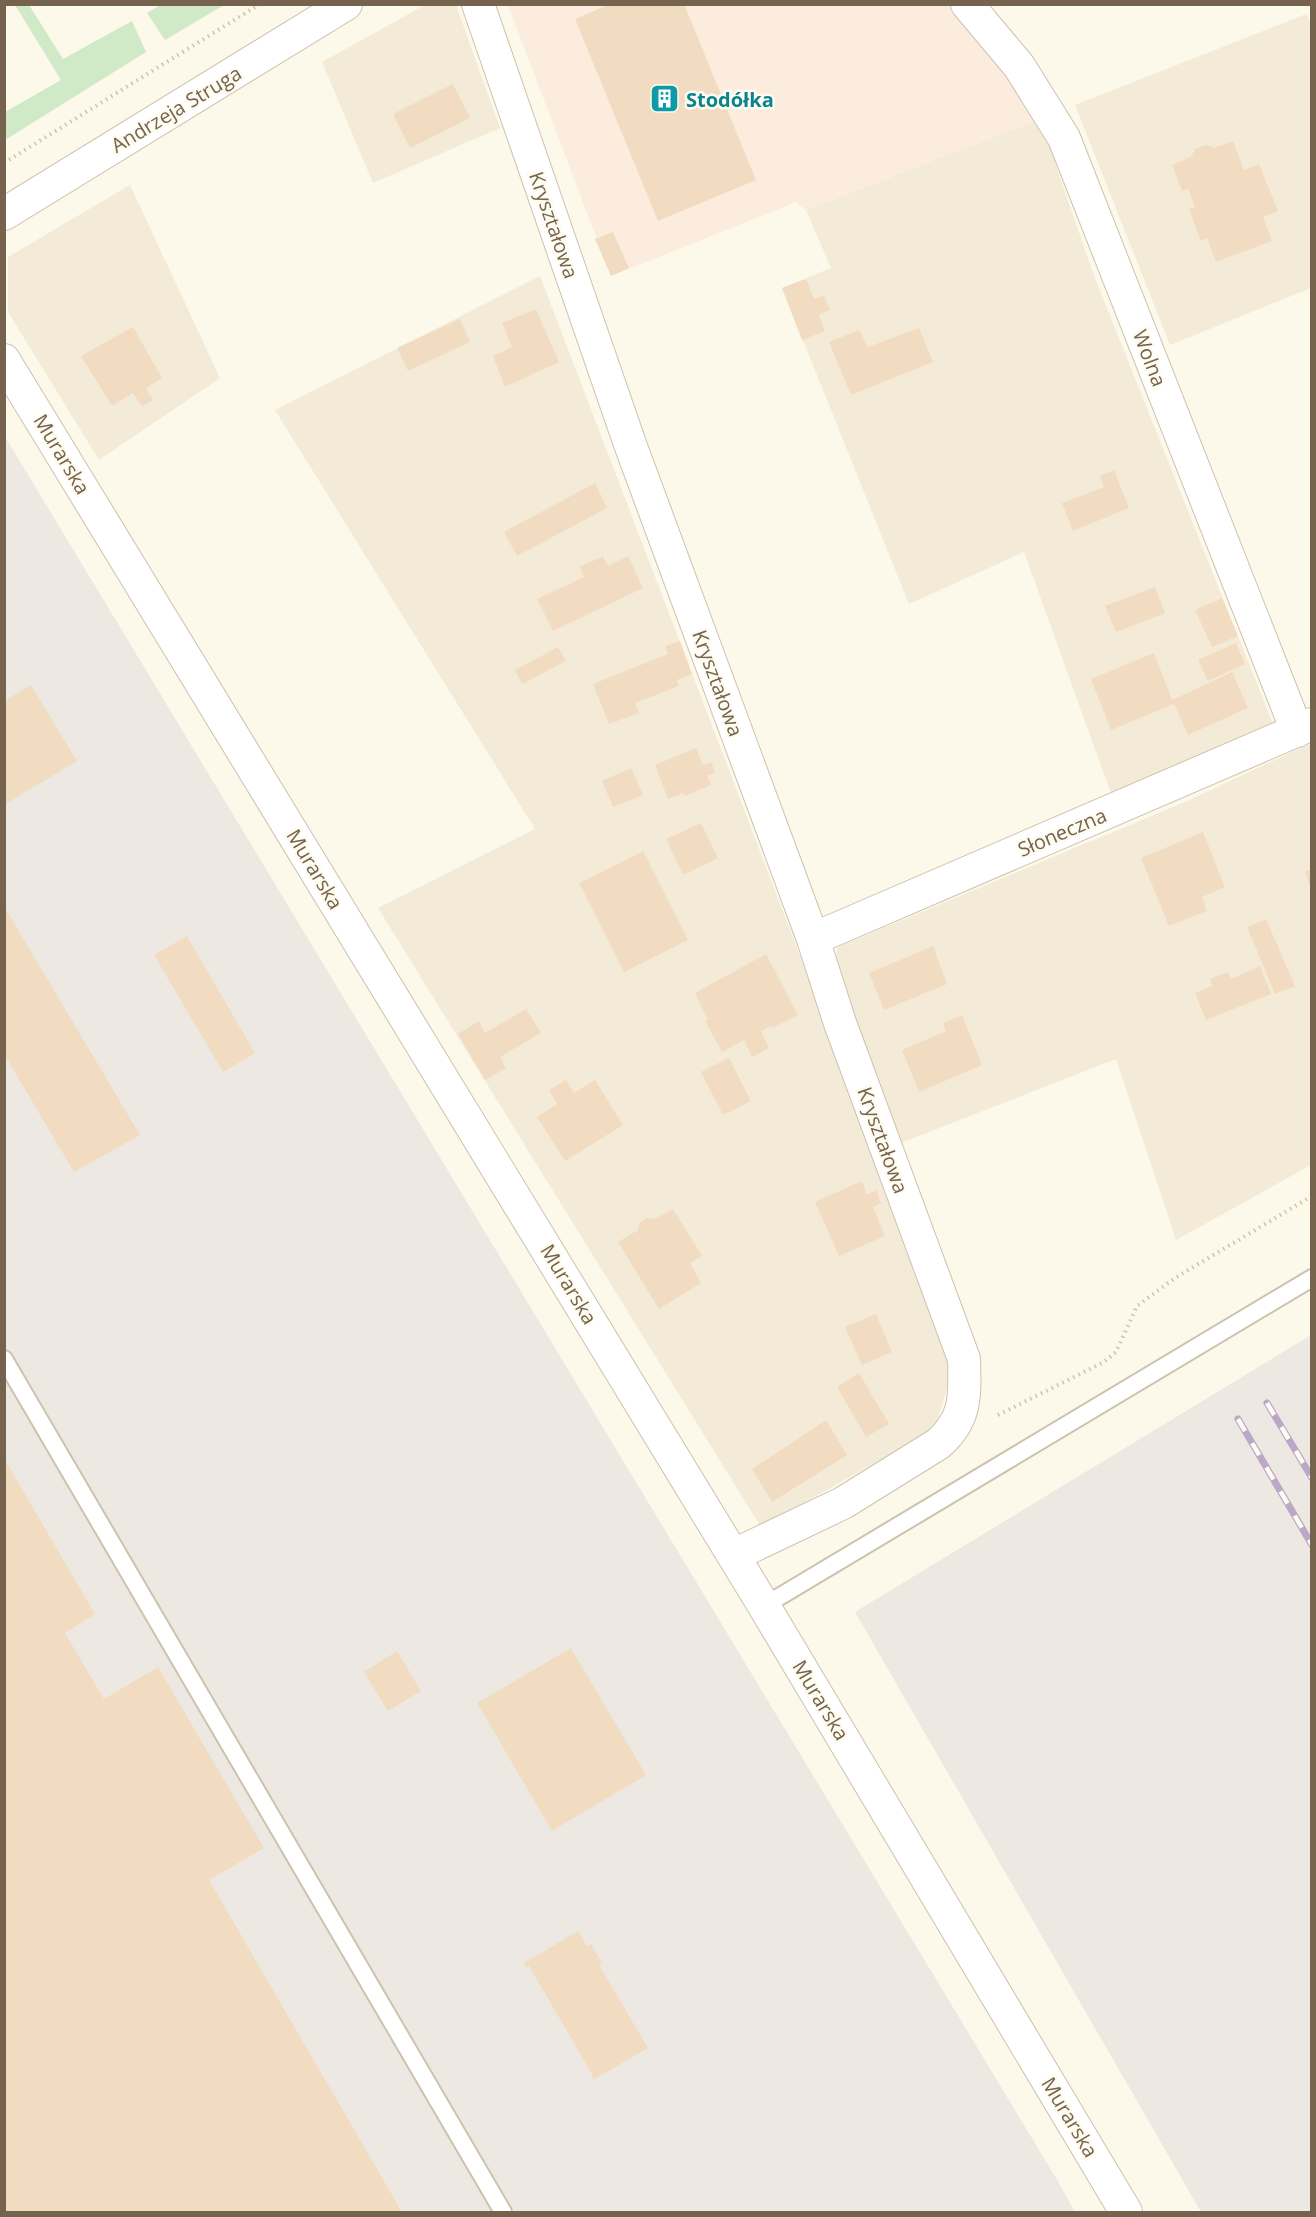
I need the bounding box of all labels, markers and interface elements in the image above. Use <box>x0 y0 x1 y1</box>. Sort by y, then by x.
street label: Andrzeja Struga <box>106 59 246 159</box>
building icon: Stodółka <box>649 83 681 115</box>
place label: Stodółka <box>686 86 774 113</box>
street label: Kryształowa <box>523 168 585 282</box>
street label: Wolna <box>1127 326 1173 390</box>
street label: Murarska <box>28 409 96 499</box>
street label: Kryształowa <box>686 626 750 740</box>
street label: Słoneczna <box>1014 801 1110 863</box>
street label: Murarska <box>281 824 349 914</box>
street label: Kryształowa <box>851 1083 915 1197</box>
street label: Murarska <box>535 1239 603 1329</box>
street label: Murarska <box>787 1655 855 1745</box>
street label: Murarska <box>1036 2072 1104 2162</box>

